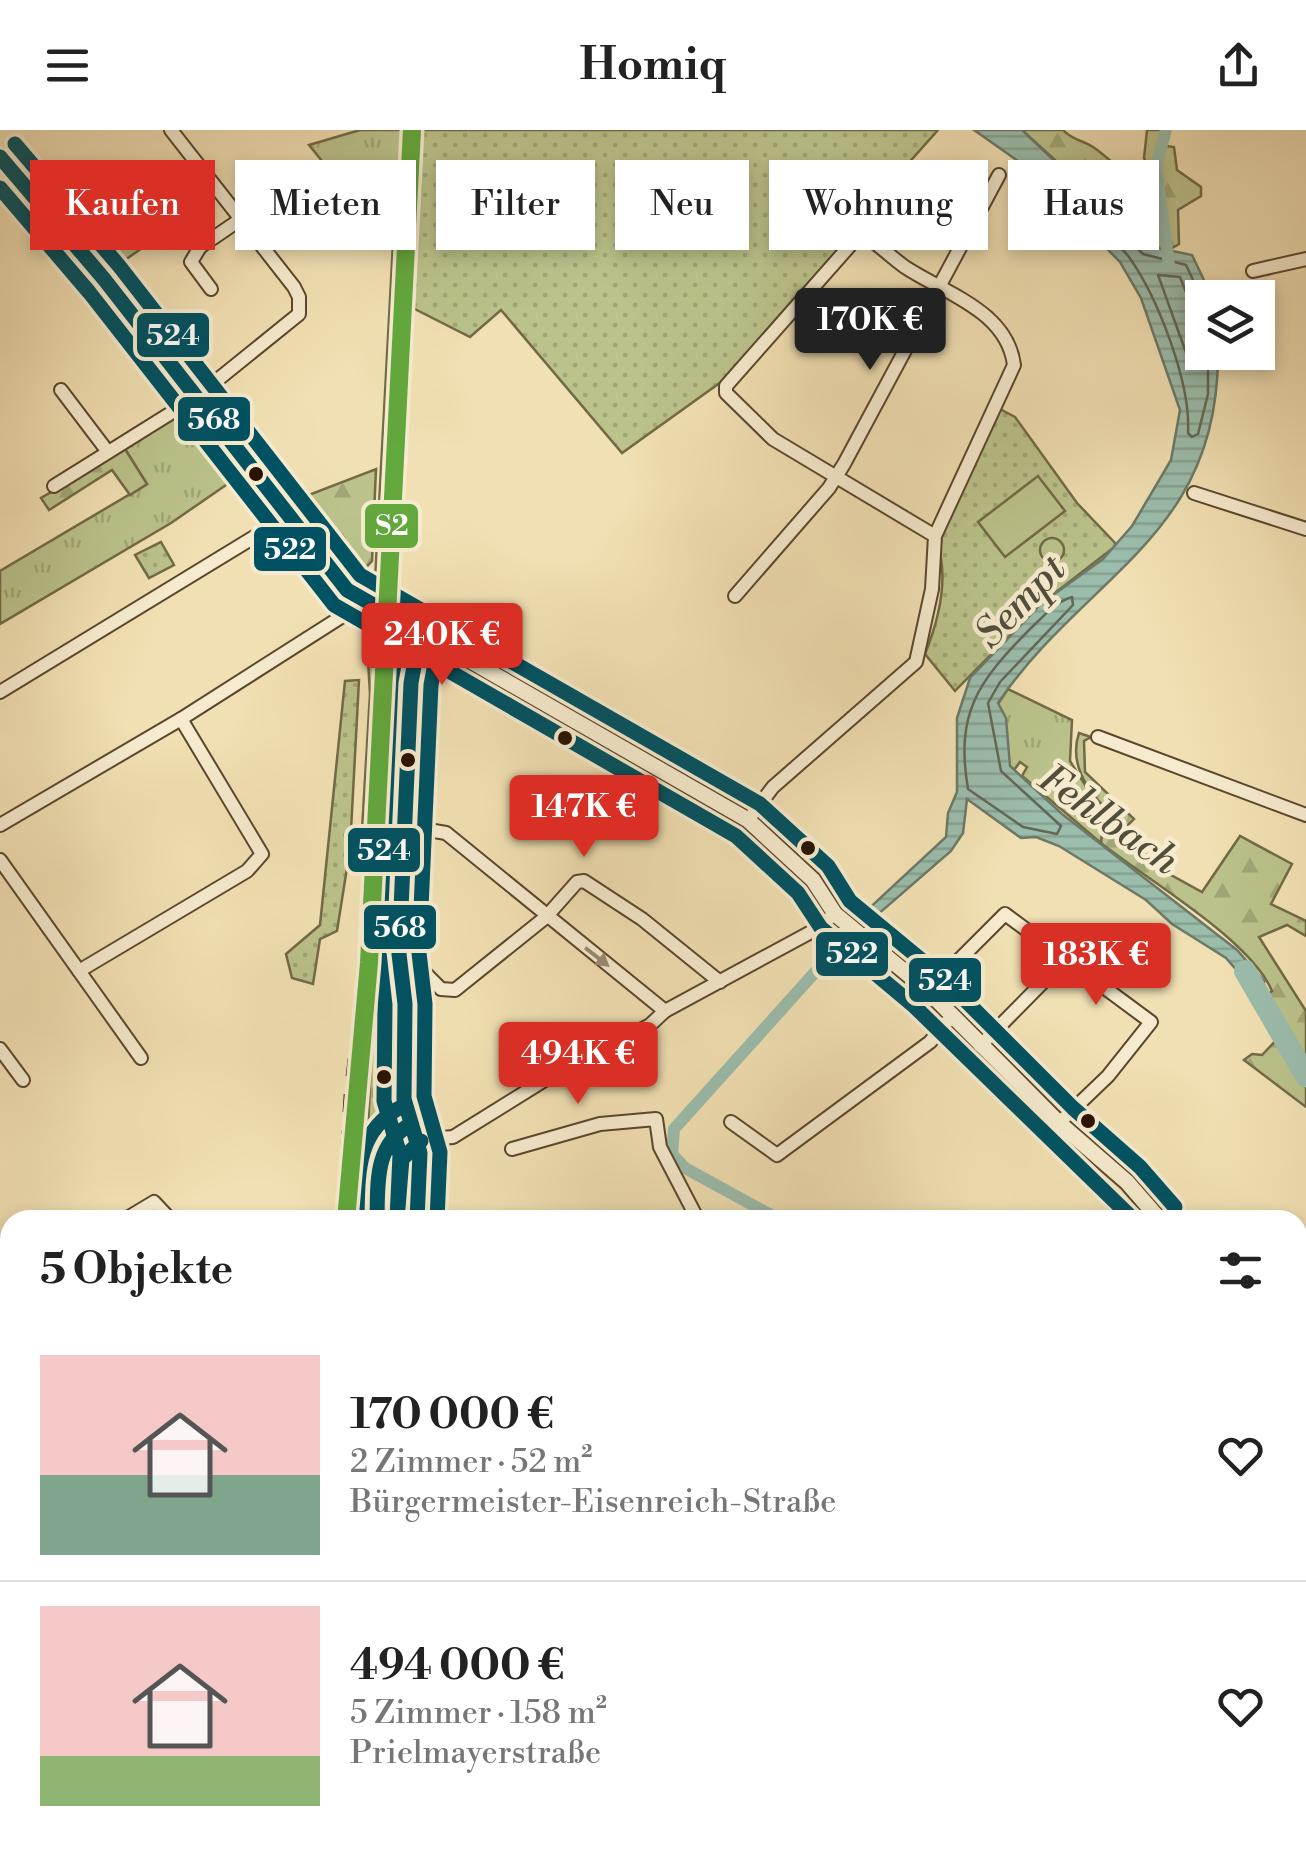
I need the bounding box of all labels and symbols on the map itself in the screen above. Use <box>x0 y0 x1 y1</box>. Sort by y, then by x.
pin: 170K € <box>789 288 951 373</box>
line badge: 524 <box>135 311 211 359</box>
text: 524 <box>146 319 200 354</box>
line badge: 568 <box>176 395 252 443</box>
text: 568 <box>188 403 240 438</box>
unlabelled marker <box>246 464 266 484</box>
line badge: S2 <box>363 502 420 550</box>
text: S2 <box>375 509 409 544</box>
line badge: 522 <box>252 525 328 573</box>
text: 522 <box>264 533 316 568</box>
water label: Sempt <box>965 544 1078 659</box>
pin: 240K € <box>361 603 523 688</box>
unlabelled marker <box>555 728 575 748</box>
unlabelled marker <box>398 750 418 770</box>
water label: Fehlbach <box>1028 754 1188 887</box>
pin: 147K € <box>503 775 665 860</box>
line badge: 524 <box>346 826 422 874</box>
text: 524 <box>357 834 411 869</box>
unlabelled marker <box>798 838 818 858</box>
line badge: 568 <box>362 903 438 951</box>
text: 568 <box>374 911 426 946</box>
pin: 183K € <box>1015 923 1177 1008</box>
line badge: 522 <box>814 930 890 978</box>
text: 522 <box>826 937 878 972</box>
one-way arrow <box>585 946 610 967</box>
line badge: 524 <box>907 956 983 1004</box>
text: 524 <box>918 964 972 999</box>
pin: 494K € <box>497 1022 659 1107</box>
unlabelled marker <box>374 1067 394 1087</box>
unlabelled marker <box>1078 1111 1098 1131</box>

